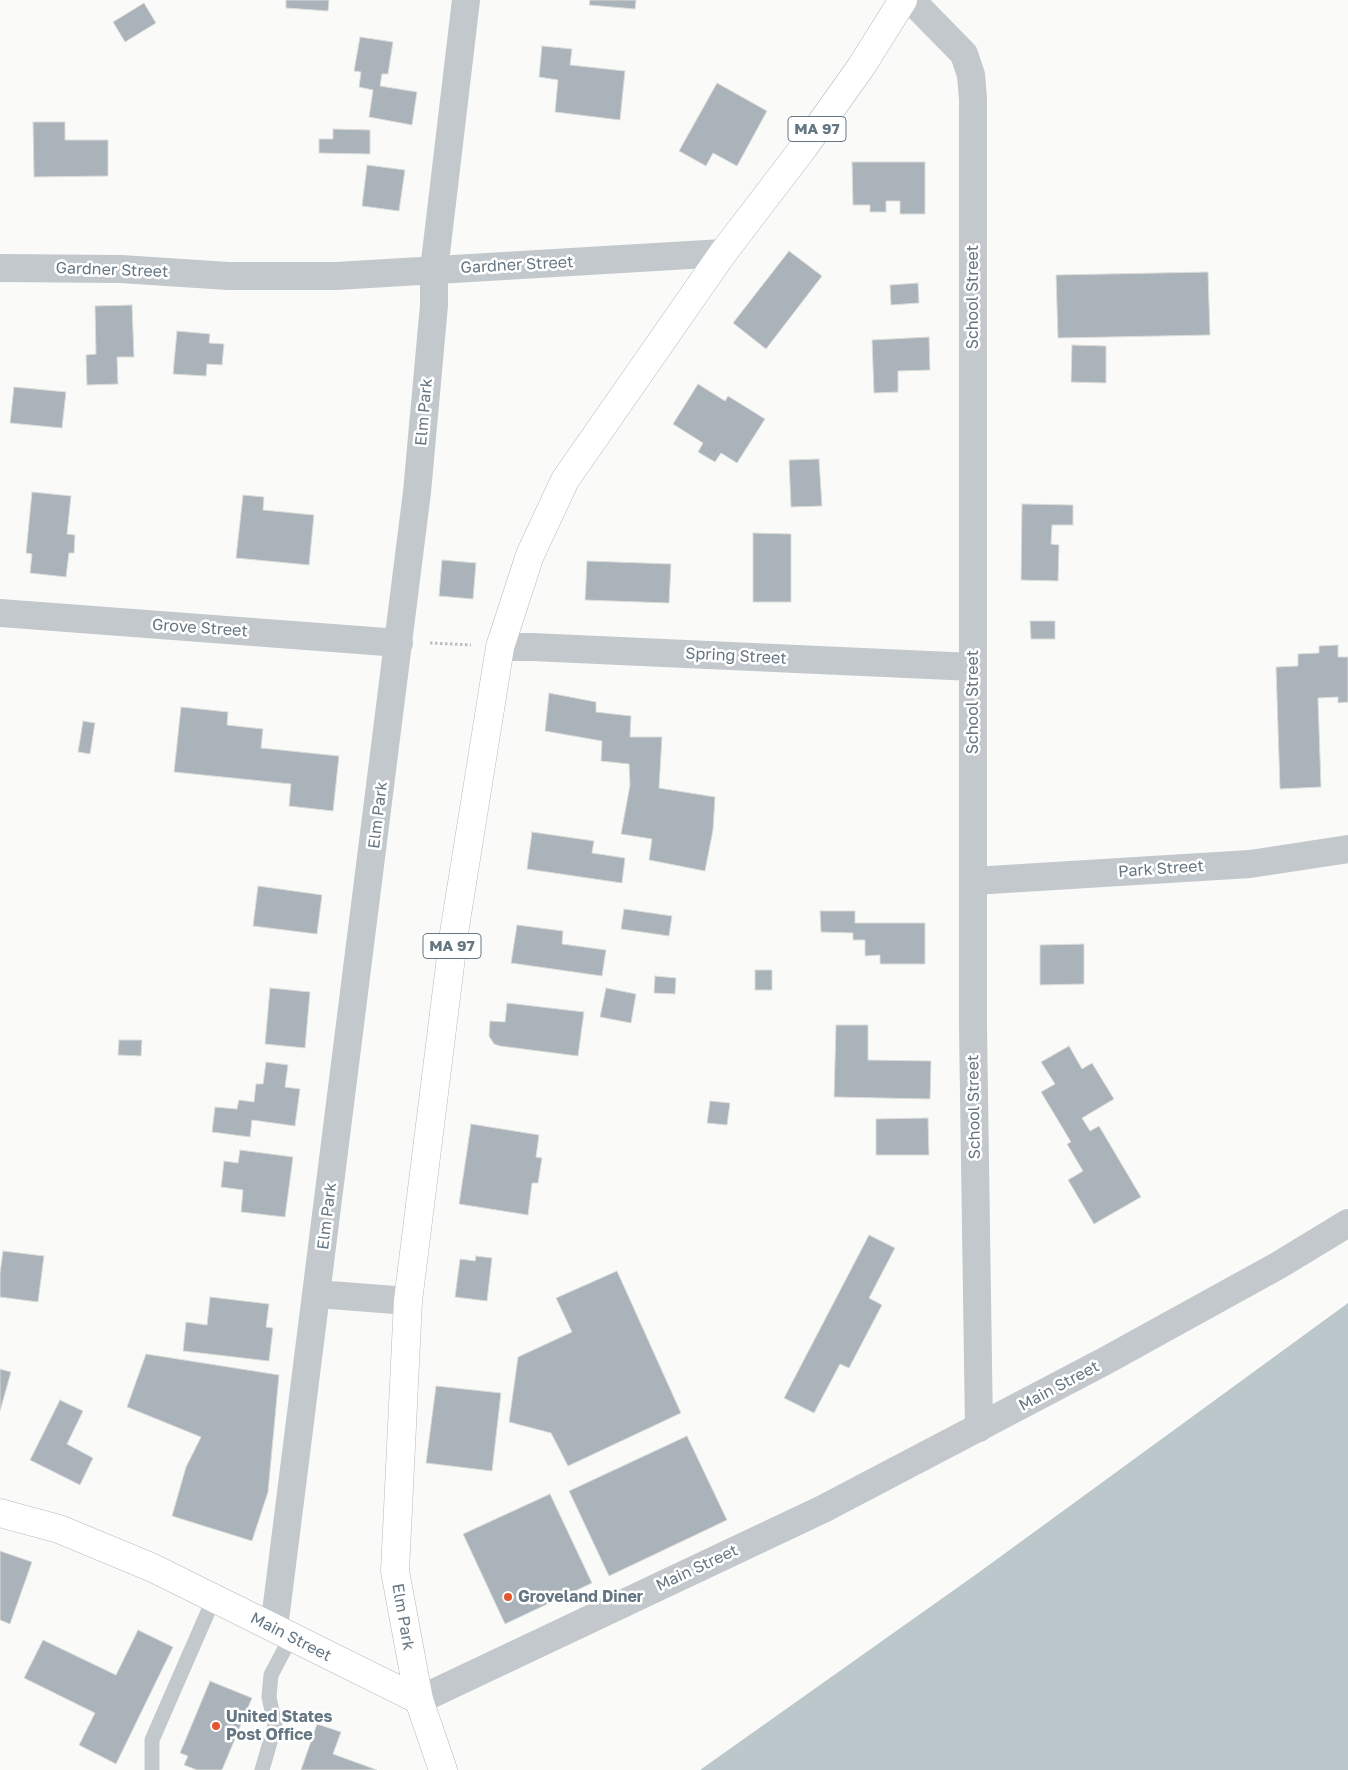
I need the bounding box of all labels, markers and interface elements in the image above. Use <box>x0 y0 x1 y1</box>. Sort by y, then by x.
road number: MA 97 <box>788 116 846 142</box>
street label: School Street <box>963 245 983 349</box>
street label: Gardner Street <box>460 252 574 278</box>
street label: Gardner Street <box>55 258 169 282</box>
street label: Elm Park <box>411 377 437 447</box>
street label: Grove Street <box>151 615 249 641</box>
street label: Spring Street <box>685 644 787 668</box>
street label: School Street <box>963 650 983 754</box>
street label: Elm Park <box>364 780 392 850</box>
street label: Park Street <box>1117 856 1205 882</box>
road number: MA 97 <box>423 934 481 958</box>
street label: School Street <box>963 1055 985 1159</box>
street label: Elm Park <box>313 1181 341 1251</box>
street label: Main Street <box>1016 1357 1102 1415</box>
street label: Main Street <box>653 1541 741 1595</box>
street label: Elm Park <box>388 1582 418 1652</box>
place label: Groveland Diner <box>518 1587 643 1607</box>
marker: Groveland Diner <box>502 1591 514 1603</box>
street label: Main Street <box>247 1608 335 1666</box>
place label: United States Post Office <box>226 1707 332 1745</box>
marker: United States Post Office <box>210 1720 222 1732</box>

